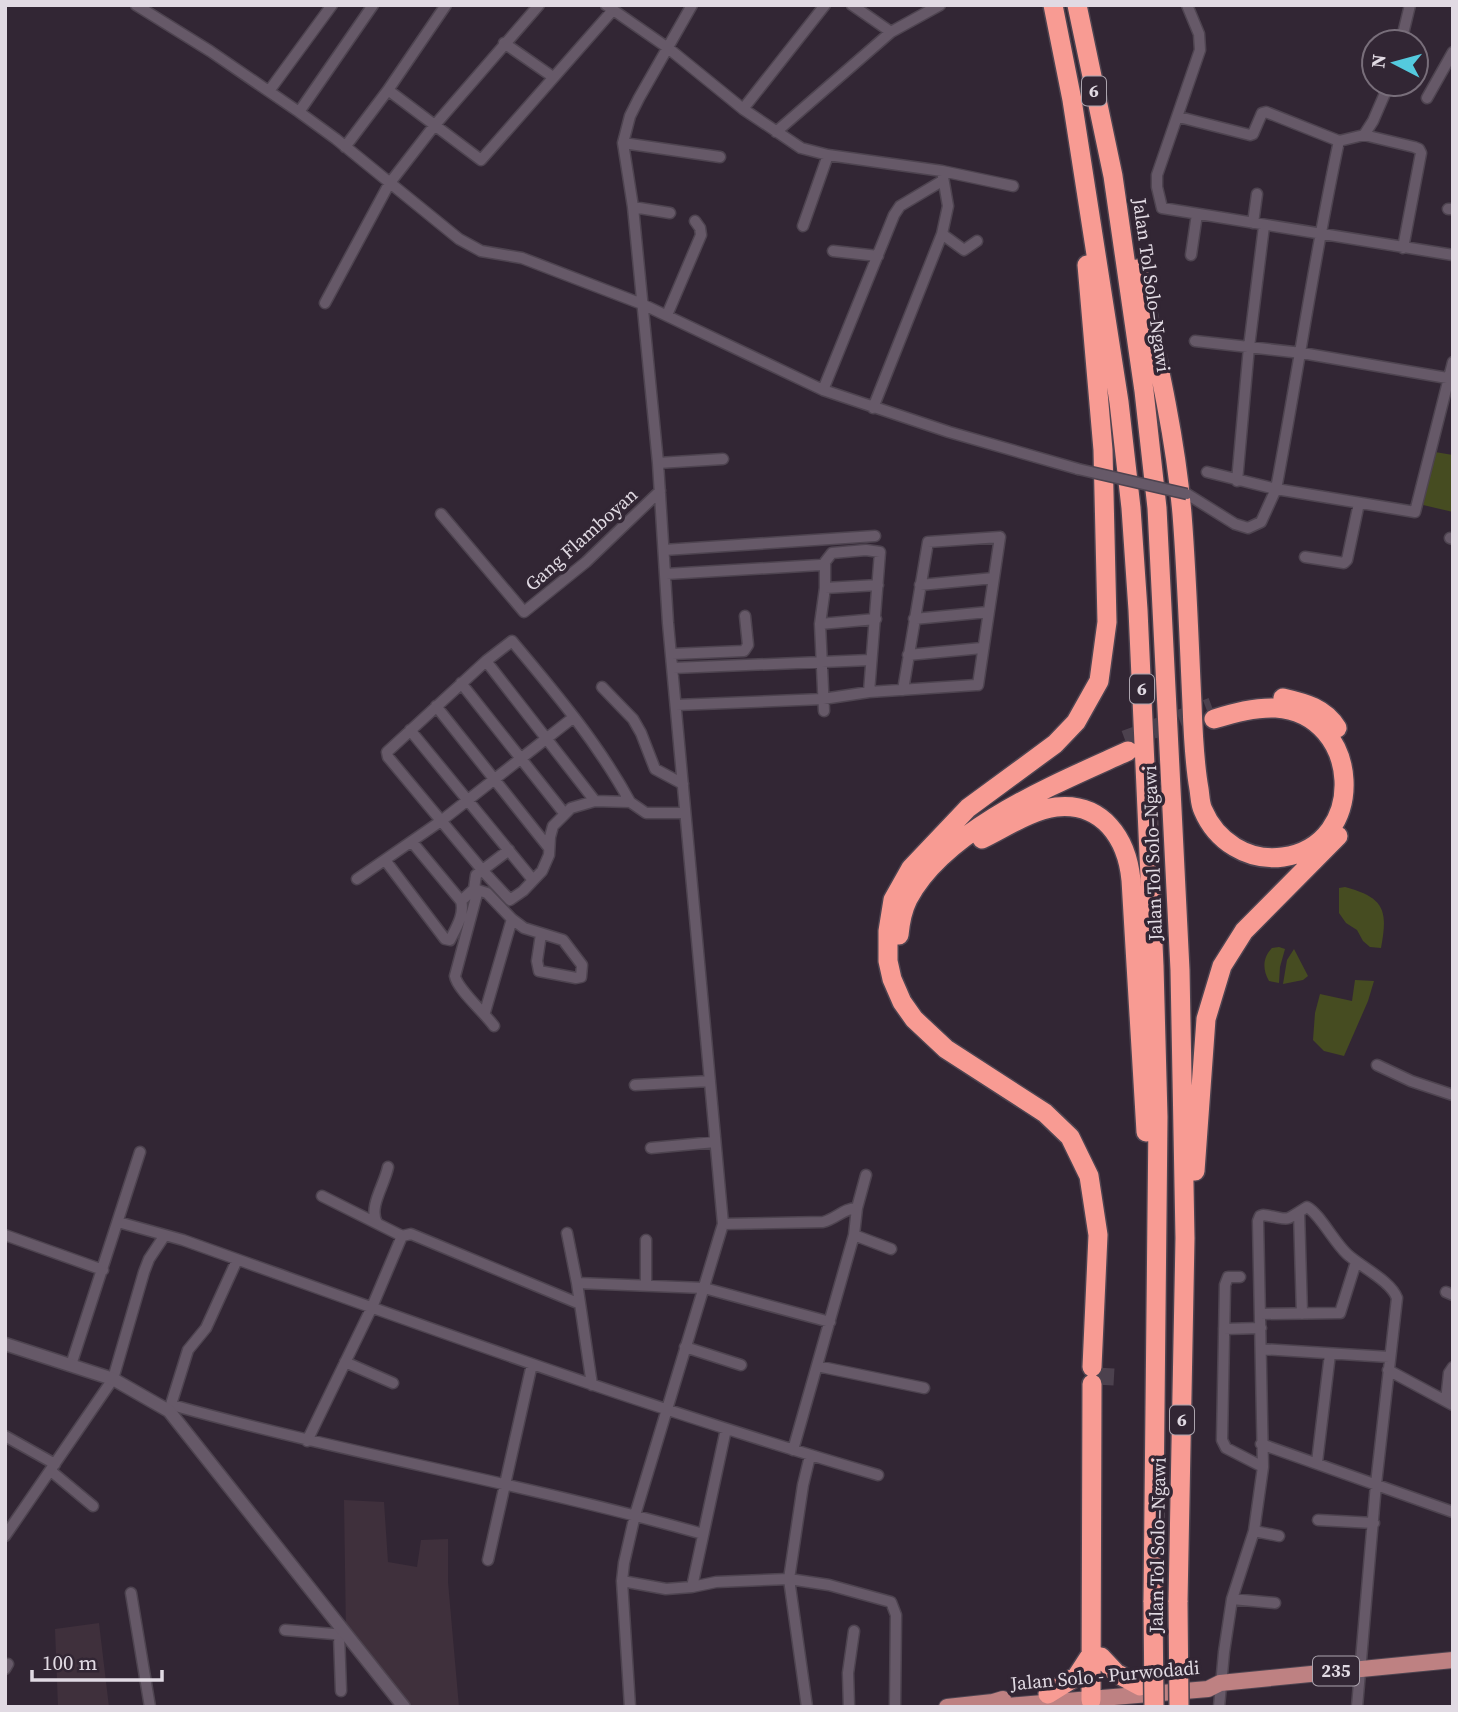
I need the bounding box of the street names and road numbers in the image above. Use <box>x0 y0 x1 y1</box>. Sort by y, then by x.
road number: 6 <box>1082 76 1106 106</box>
street label: Jalan Tol Solo–Ngawi <box>1127 195 1177 374</box>
street label: Gang Flamboyan <box>519 481 643 597</box>
road number: 6 <box>1130 674 1154 704</box>
street label: Jalan Tol Solo–Ngawi <box>1136 764 1168 942</box>
road number: 6 <box>1170 1406 1194 1434</box>
street label: Jalan Tol Solo–Ngawi <box>1142 1457 1172 1634</box>
street label: Jalan Solo - Purwodadi <box>1008 1654 1201 1696</box>
road number: 235 <box>1313 1656 1359 1686</box>

